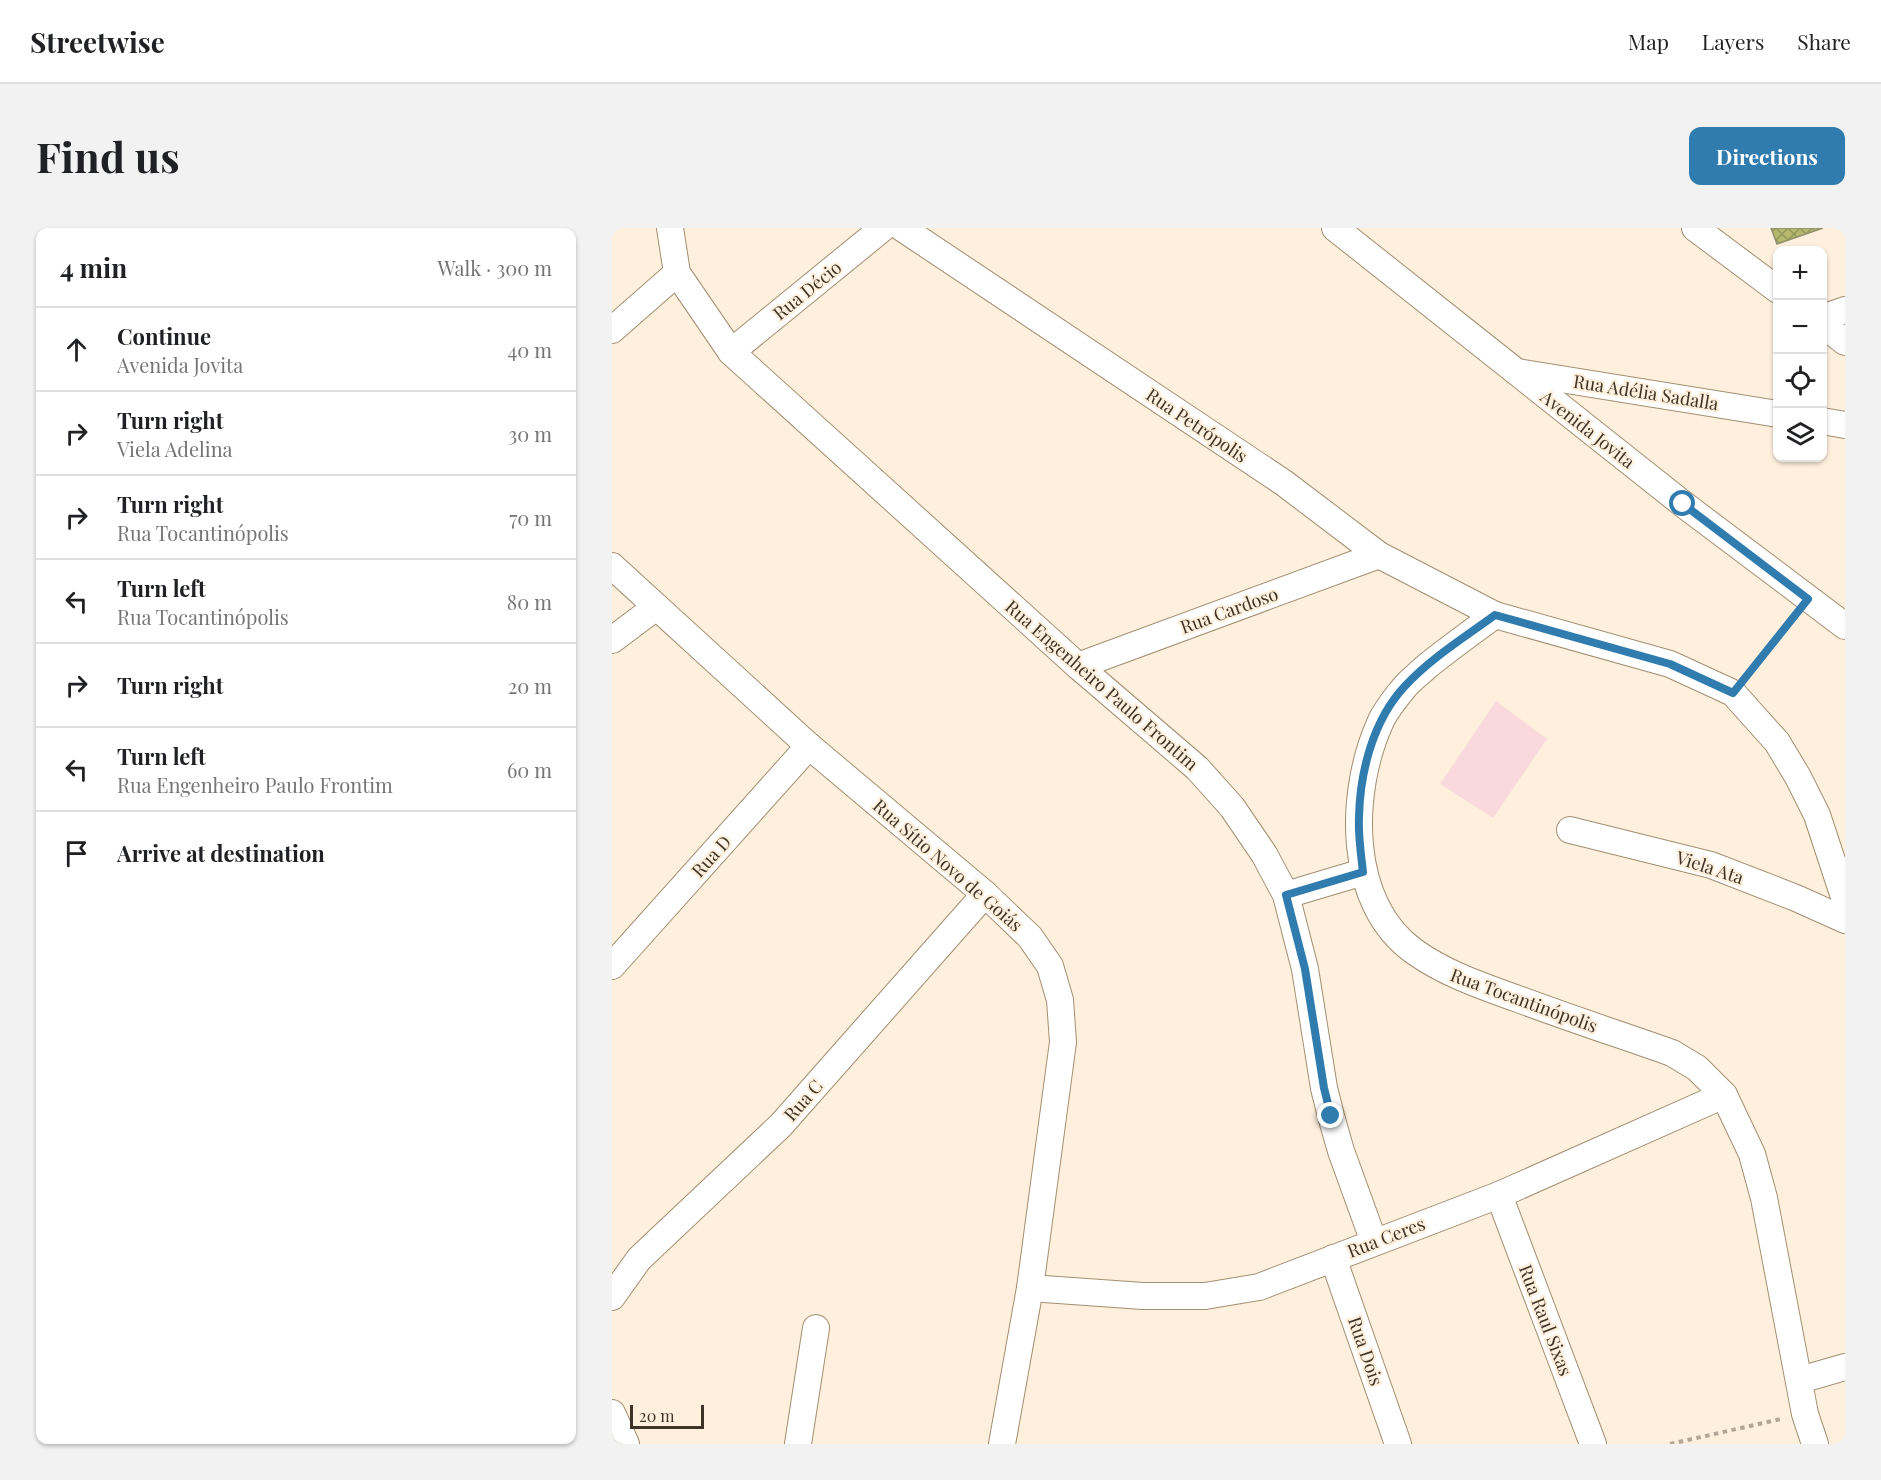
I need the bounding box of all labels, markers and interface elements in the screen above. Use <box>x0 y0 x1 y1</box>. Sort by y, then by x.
text: Streetwise <box>30 23 165 60</box>
text: Map <box>1628 27 1669 55</box>
text: Layers <box>1702 27 1764 55</box>
text: Share <box>1797 27 1851 55</box>
button: Directions <box>1689 127 1845 185</box>
text: Find us <box>36 128 180 184</box>
map controls <box>1773 246 1827 462</box>
button: + <box>1773 246 1827 300</box>
text: 4 min <box>60 250 127 285</box>
text: Walk · 300 m <box>437 254 552 281</box>
street label: Rua Décio <box>768 255 846 325</box>
button: − <box>1773 300 1827 354</box>
text: Continue <box>117 321 211 351</box>
icon: ahead <box>60 333 93 366</box>
text: 40 m <box>507 336 552 363</box>
text: Avenida Jovita <box>117 351 243 378</box>
button: locate <box>1773 354 1827 408</box>
street label: Rua Adélia Sadalla <box>1572 369 1720 415</box>
street label: Rua Petrópolis <box>1142 382 1252 468</box>
street label: Avenida Jovita <box>1535 384 1640 473</box>
text: Turn right <box>117 405 223 435</box>
button: layers <box>1773 408 1827 462</box>
icon: right <box>60 417 93 450</box>
text: 30 m <box>508 420 552 447</box>
text: Viela Adelina <box>117 435 233 462</box>
text: Turn right <box>117 489 223 519</box>
route start <box>1669 490 1695 516</box>
icon: right <box>60 501 93 534</box>
text: 70 m <box>509 504 552 531</box>
text: Rua Tocantinópolis <box>117 519 289 546</box>
text: Turn left <box>117 573 206 603</box>
street label: Rua Cardoso <box>1177 581 1281 639</box>
icon: left <box>60 585 93 618</box>
text: 80 m <box>507 588 552 615</box>
street label: Rua Engenheiro Paulo Frontim <box>1000 594 1204 776</box>
text: Rua Tocantinópolis <box>117 603 289 630</box>
icon: right <box>60 669 93 702</box>
text: Turn right <box>117 670 223 700</box>
text: 20 m <box>508 672 552 699</box>
text: Turn left <box>117 741 206 771</box>
icon: left <box>60 753 93 786</box>
text: 60 m <box>507 756 552 783</box>
text: Rua Engenheiro Paulo Frontim <box>117 771 393 798</box>
street label: Rua Sítio Novo de Goiás <box>868 794 1028 936</box>
street label: Rua D <box>686 830 736 882</box>
icon: arrive <box>60 837 93 870</box>
text: Arrive at destination <box>117 838 325 868</box>
street label: Viela Ata <box>1672 845 1747 889</box>
street label: Rua Tocantinópolis <box>1447 962 1601 1038</box>
street label: Rua C <box>778 1074 828 1126</box>
route end <box>1317 1102 1343 1128</box>
street label: Rua Ceres <box>1344 1211 1428 1263</box>
street label: Rua Raul Sixas <box>1514 1261 1578 1379</box>
street label: Rua Dois <box>1343 1313 1389 1389</box>
scale bar <box>630 1402 704 1430</box>
text: 20 m <box>639 1405 674 1426</box>

